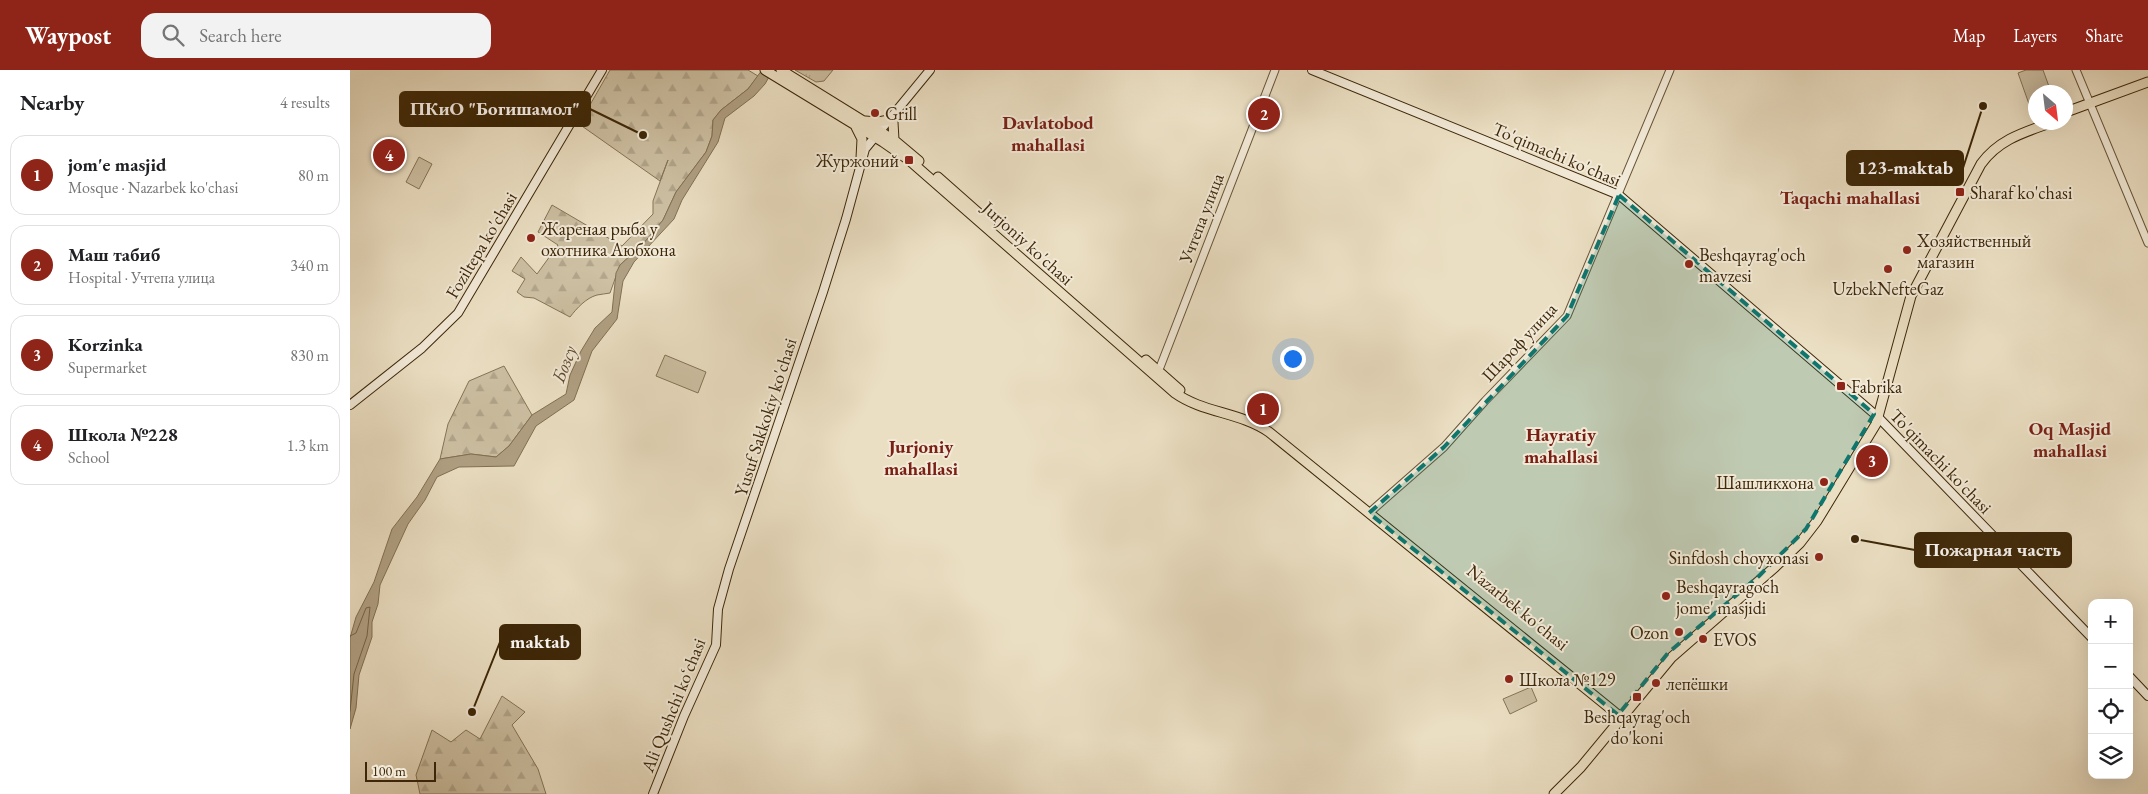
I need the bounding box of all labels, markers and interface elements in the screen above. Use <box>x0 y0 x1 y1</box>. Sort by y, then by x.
search box <box>141 13 491 58</box>
text: Waypost <box>25 20 111 51</box>
icon: search <box>159 21 187 49</box>
text: Search here <box>199 23 282 48</box>
text: Map <box>1953 24 1985 47</box>
text: Layers <box>2013 24 2057 47</box>
text: Share <box>2085 24 2123 47</box>
north arrow <box>2028 85 2073 130</box>
text: Nearby <box>20 89 84 116</box>
text: 4 results <box>280 92 330 113</box>
callout: ПКиО "Богишамол" <box>400 92 590 126</box>
pin: 2 <box>1248 95 1280 133</box>
text: ПКиО "Богишамол" <box>410 96 580 121</box>
place label: Grill <box>885 102 917 125</box>
marker: Grill <box>869 107 881 119</box>
district label: Davlatobod mahallasi <box>1002 110 1094 157</box>
street label: To'qimachi ko'chasi <box>1489 117 1625 192</box>
pin: 4 <box>373 136 405 174</box>
place label: Журжоний <box>815 149 899 172</box>
callout: 123-maktab <box>1847 151 1963 185</box>
text: jom'e masjid <box>68 152 167 177</box>
marker: Журжоний <box>903 154 915 166</box>
text: 123-maktab <box>1857 155 1953 180</box>
text: 1 <box>33 165 41 186</box>
text: 80 m <box>298 165 329 186</box>
street label: Учтепа улица <box>1173 169 1229 267</box>
text: Mosque · Nazarbek ko'chasi <box>68 177 238 198</box>
place label: Sharaf ko'chasi <box>1970 181 2073 204</box>
district label: Taqachi mahallasi <box>1780 185 1921 210</box>
marker: Sharaf ko'chasi <box>1954 186 1966 198</box>
street label: Foziltepa ko'chasi <box>440 187 522 302</box>
street label: Jurjoniy ko'chasi <box>976 195 1079 290</box>
place label: Жареная рыба у охотника Аюбхона <box>540 217 677 261</box>
place label: Хозяйственный магазин <box>1916 229 2032 273</box>
marker: Жареная рыба у охотника Аюбхона <box>525 232 537 244</box>
text: Маш табиб <box>68 242 160 267</box>
place label: Beshqayrag'och mavzesi <box>1699 243 1806 287</box>
marker: Хозяйственный магазин <box>1901 244 1913 256</box>
text: 2 <box>33 255 41 276</box>
text: 340 m <box>290 255 329 276</box>
marker: Beshqayrag'och mavzesi <box>1683 258 1695 270</box>
marker: UzbekNefteGaz <box>1882 263 1894 275</box>
text: Hospital · Учтепа улица <box>68 267 215 288</box>
place label: UzbekNefteGaz <box>1832 277 1944 300</box>
street label: Шароф улица <box>1476 297 1562 386</box>
text: Korzinka <box>68 332 143 357</box>
street label: Yusuf Sakkokiy ko'chasi <box>729 334 802 499</box>
water label: Бозсу <box>545 342 583 387</box>
text: 3 <box>33 345 41 366</box>
text: 830 m <box>290 345 329 366</box>
your location <box>1280 346 1306 372</box>
text: Supermarket <box>68 357 147 378</box>
place label: Fabrika <box>1851 375 1903 398</box>
marker: Fabrika <box>1835 380 1847 392</box>
pin: 1 <box>1247 390 1279 428</box>
street label: To'qimachi ko'chasi <box>1885 404 1997 519</box>
district label: Oq Masjid mahallasi <box>2029 416 2112 463</box>
text: Школа №228 <box>68 422 178 447</box>
district label: Hayratiy mahallasi <box>1524 422 1598 469</box>
district label: Jurjoniy mahallasi <box>884 434 958 481</box>
text: 4 <box>33 435 41 456</box>
text: 1.3 km <box>287 435 329 456</box>
pin: 3 <box>1856 442 1888 480</box>
text: School <box>68 447 110 468</box>
place label: Шашликхона <box>1716 471 1815 494</box>
marker: Шашликхона <box>1818 476 1830 488</box>
callout: Пожарная часть <box>1915 533 2071 567</box>
text: Пожарная часть <box>1925 537 2061 562</box>
place label: Sinfdosh choyxonasi <box>1669 546 1810 569</box>
marker: Sinfdosh choyxonasi <box>1813 551 1825 563</box>
street label: Nazarbek ko'chasi <box>1462 559 1574 655</box>
place label: Beshqayragoch jome' masjidi <box>1675 575 1779 619</box>
marker: Beshqayragoch jome' masjidi <box>1660 590 1672 602</box>
map controls <box>2088 599 2133 779</box>
button: + <box>2088 599 2133 644</box>
place label: Ozon <box>1630 621 1669 644</box>
callout: maktab <box>500 625 580 659</box>
marker: Ozon <box>1673 626 1685 638</box>
place label: EVOS <box>1713 628 1757 651</box>
text: maktab <box>510 629 570 654</box>
marker: EVOS <box>1697 633 1709 645</box>
street label: Ali Qushchi koʻchasi <box>635 634 711 776</box>
button: − <box>2088 644 2133 689</box>
place label: Школа №129 <box>1519 668 1616 691</box>
place label: лепёшки <box>1666 672 1729 695</box>
marker: Школа №129 <box>1503 673 1515 685</box>
marker: лепёшки <box>1650 677 1662 689</box>
button: locate <box>2088 689 2133 734</box>
marker: Beshqayrag'och do'koni <box>1631 691 1643 703</box>
place label: Beshqayrag'och do'koni <box>1584 705 1690 749</box>
button: layers <box>2088 734 2133 779</box>
scale bar <box>365 759 436 782</box>
text: 100 m <box>372 762 406 780</box>

